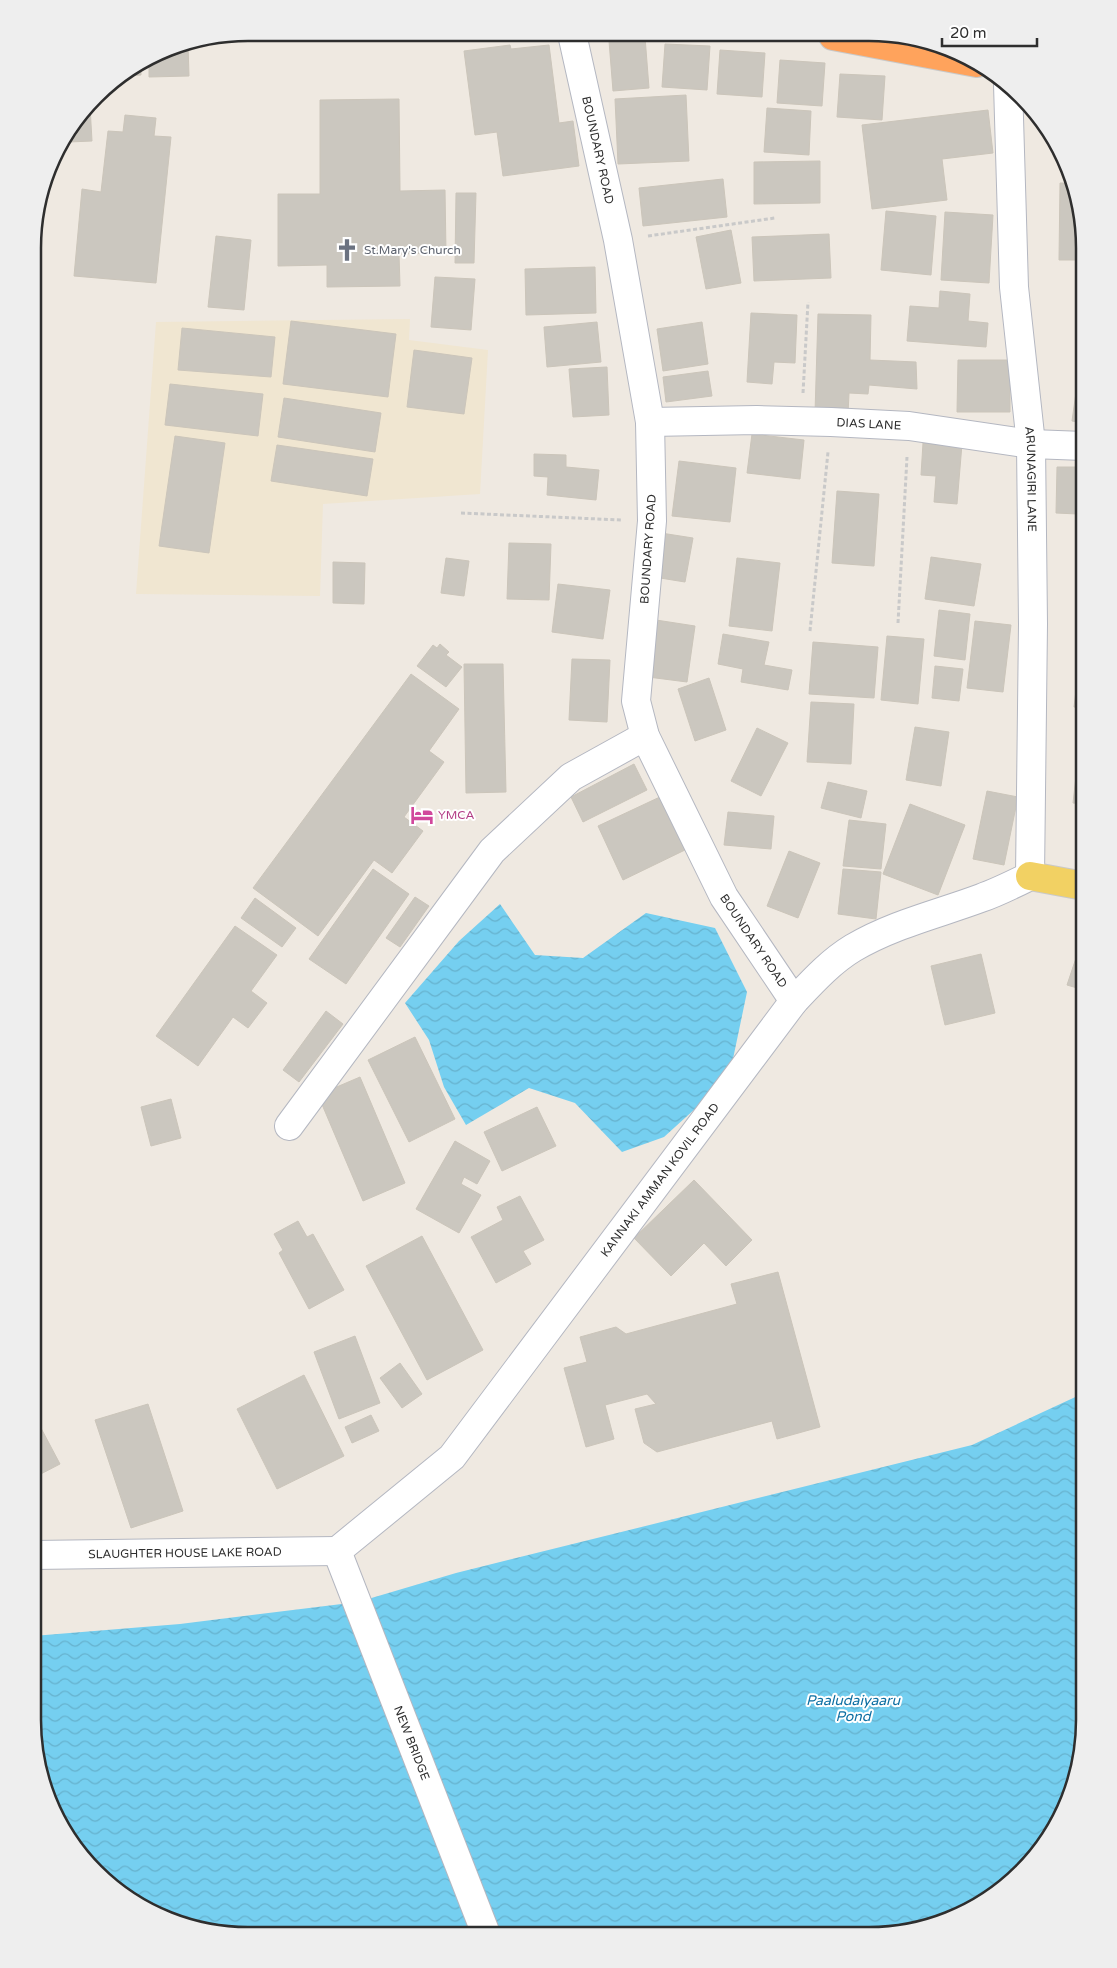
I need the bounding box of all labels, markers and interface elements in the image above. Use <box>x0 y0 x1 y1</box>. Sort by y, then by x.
scale bar <box>942 15 1037 47</box>
text: 20 m <box>950 24 987 42</box>
street label: BOUNDARY ROAD <box>579 95 617 205</box>
church icon: St.Mary's Church <box>334 237 360 263</box>
place label: St.Mary's Church <box>364 243 461 257</box>
street label: DIAS LANE <box>836 415 902 433</box>
street label: ARUNAGIRI LANE <box>1022 426 1039 532</box>
street label: BOUNDARY ROAD <box>637 494 659 604</box>
hotel icon: YMCA <box>409 802 435 828</box>
place label: YMCA <box>438 808 475 822</box>
street label: BOUNDARY ROAD <box>717 891 790 990</box>
street label: KANNAKI AMMAN KOVIL ROAD <box>598 1100 722 1259</box>
street label: SLAUGHTER HOUSE LAKE ROAD <box>88 1545 282 1561</box>
water label: Paaludaiyaaru Pond <box>806 1692 901 1725</box>
street label: NEW BRIDGE <box>391 1704 433 1782</box>

